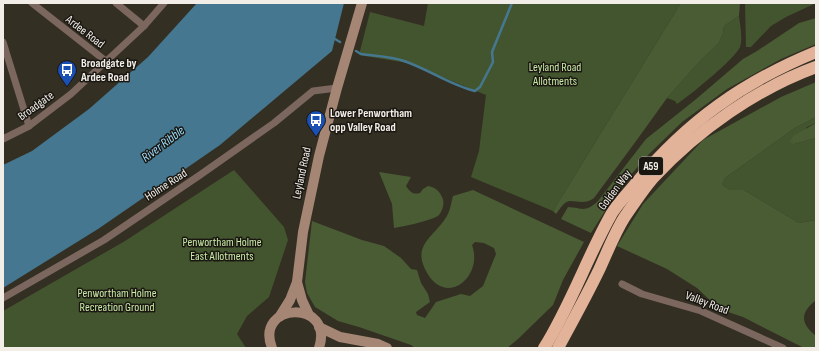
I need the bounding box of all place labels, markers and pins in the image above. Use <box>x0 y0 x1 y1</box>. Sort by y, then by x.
place label: Broadgate by Ardee Road <box>80 56 137 85</box>
bus stop icon: Broadgate by Ardee Road <box>56 59 78 87</box>
place label: Lower Penwortham opp Valley Road <box>330 106 412 135</box>
bus stop icon: Lower Penwortham opp Valley Road <box>305 109 327 137</box>

